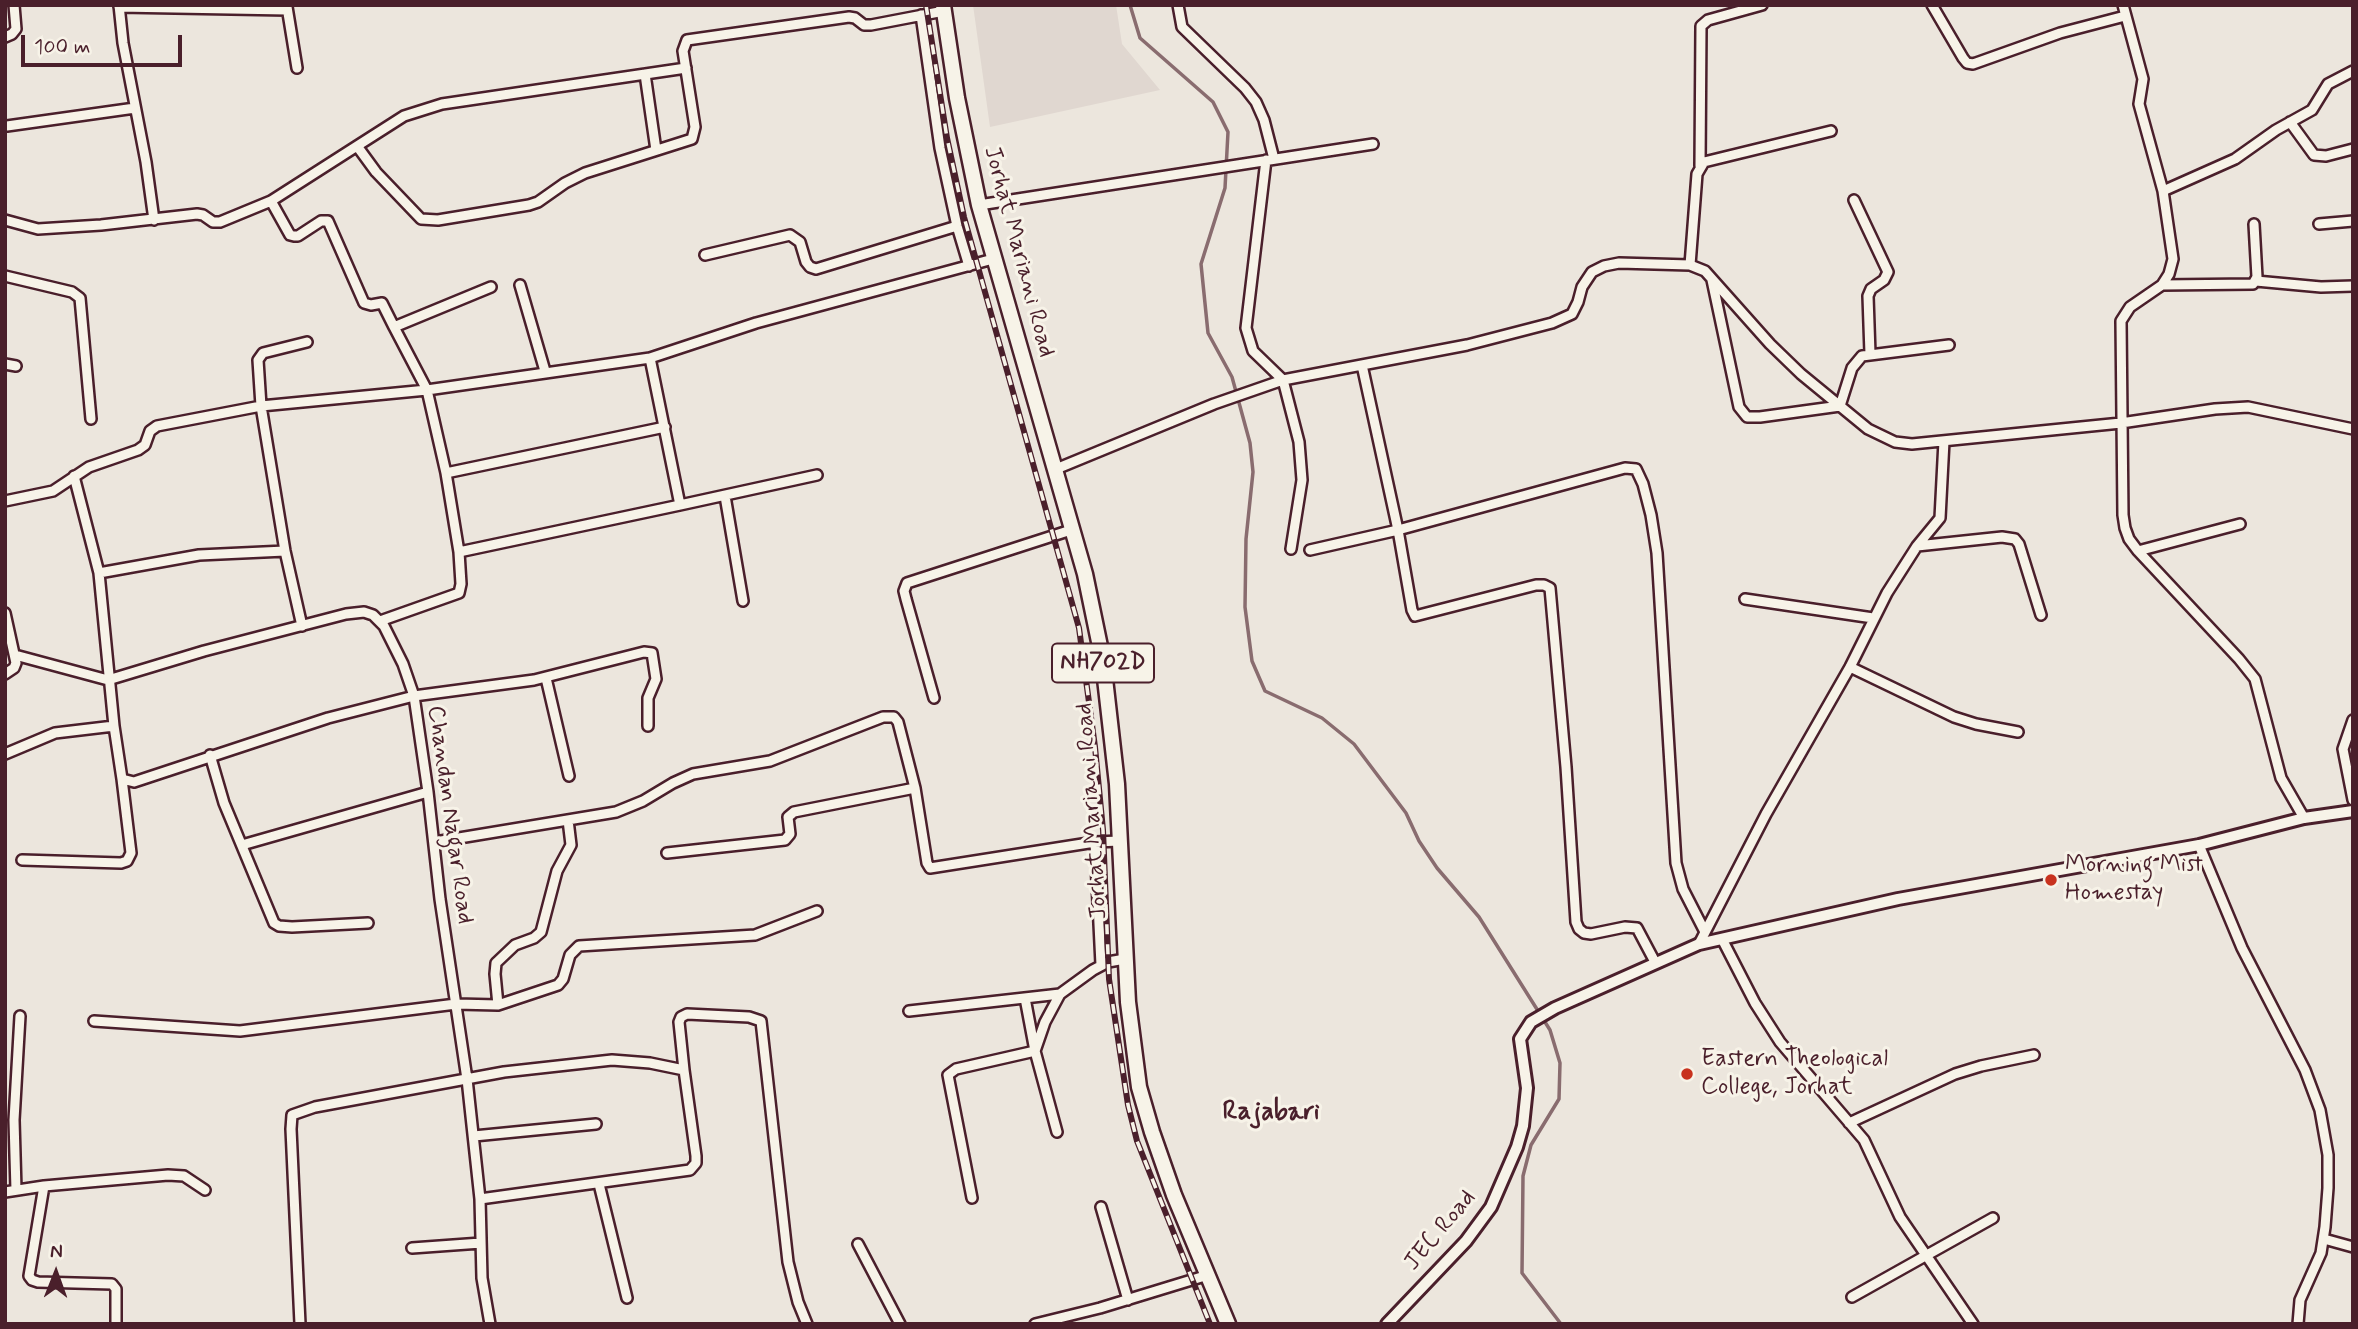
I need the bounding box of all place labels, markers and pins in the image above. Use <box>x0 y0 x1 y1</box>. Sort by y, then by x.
place label: Morning Mist Homestay <box>2065 852 2203 908</box>
marker: Morning Mist Homestay <box>2043 872 2059 888</box>
place label: Eastern Theological College, Jorhat <box>1701 1046 1888 1102</box>
marker: Eastern Theological College, Jorhat <box>1679 1066 1695 1082</box>

